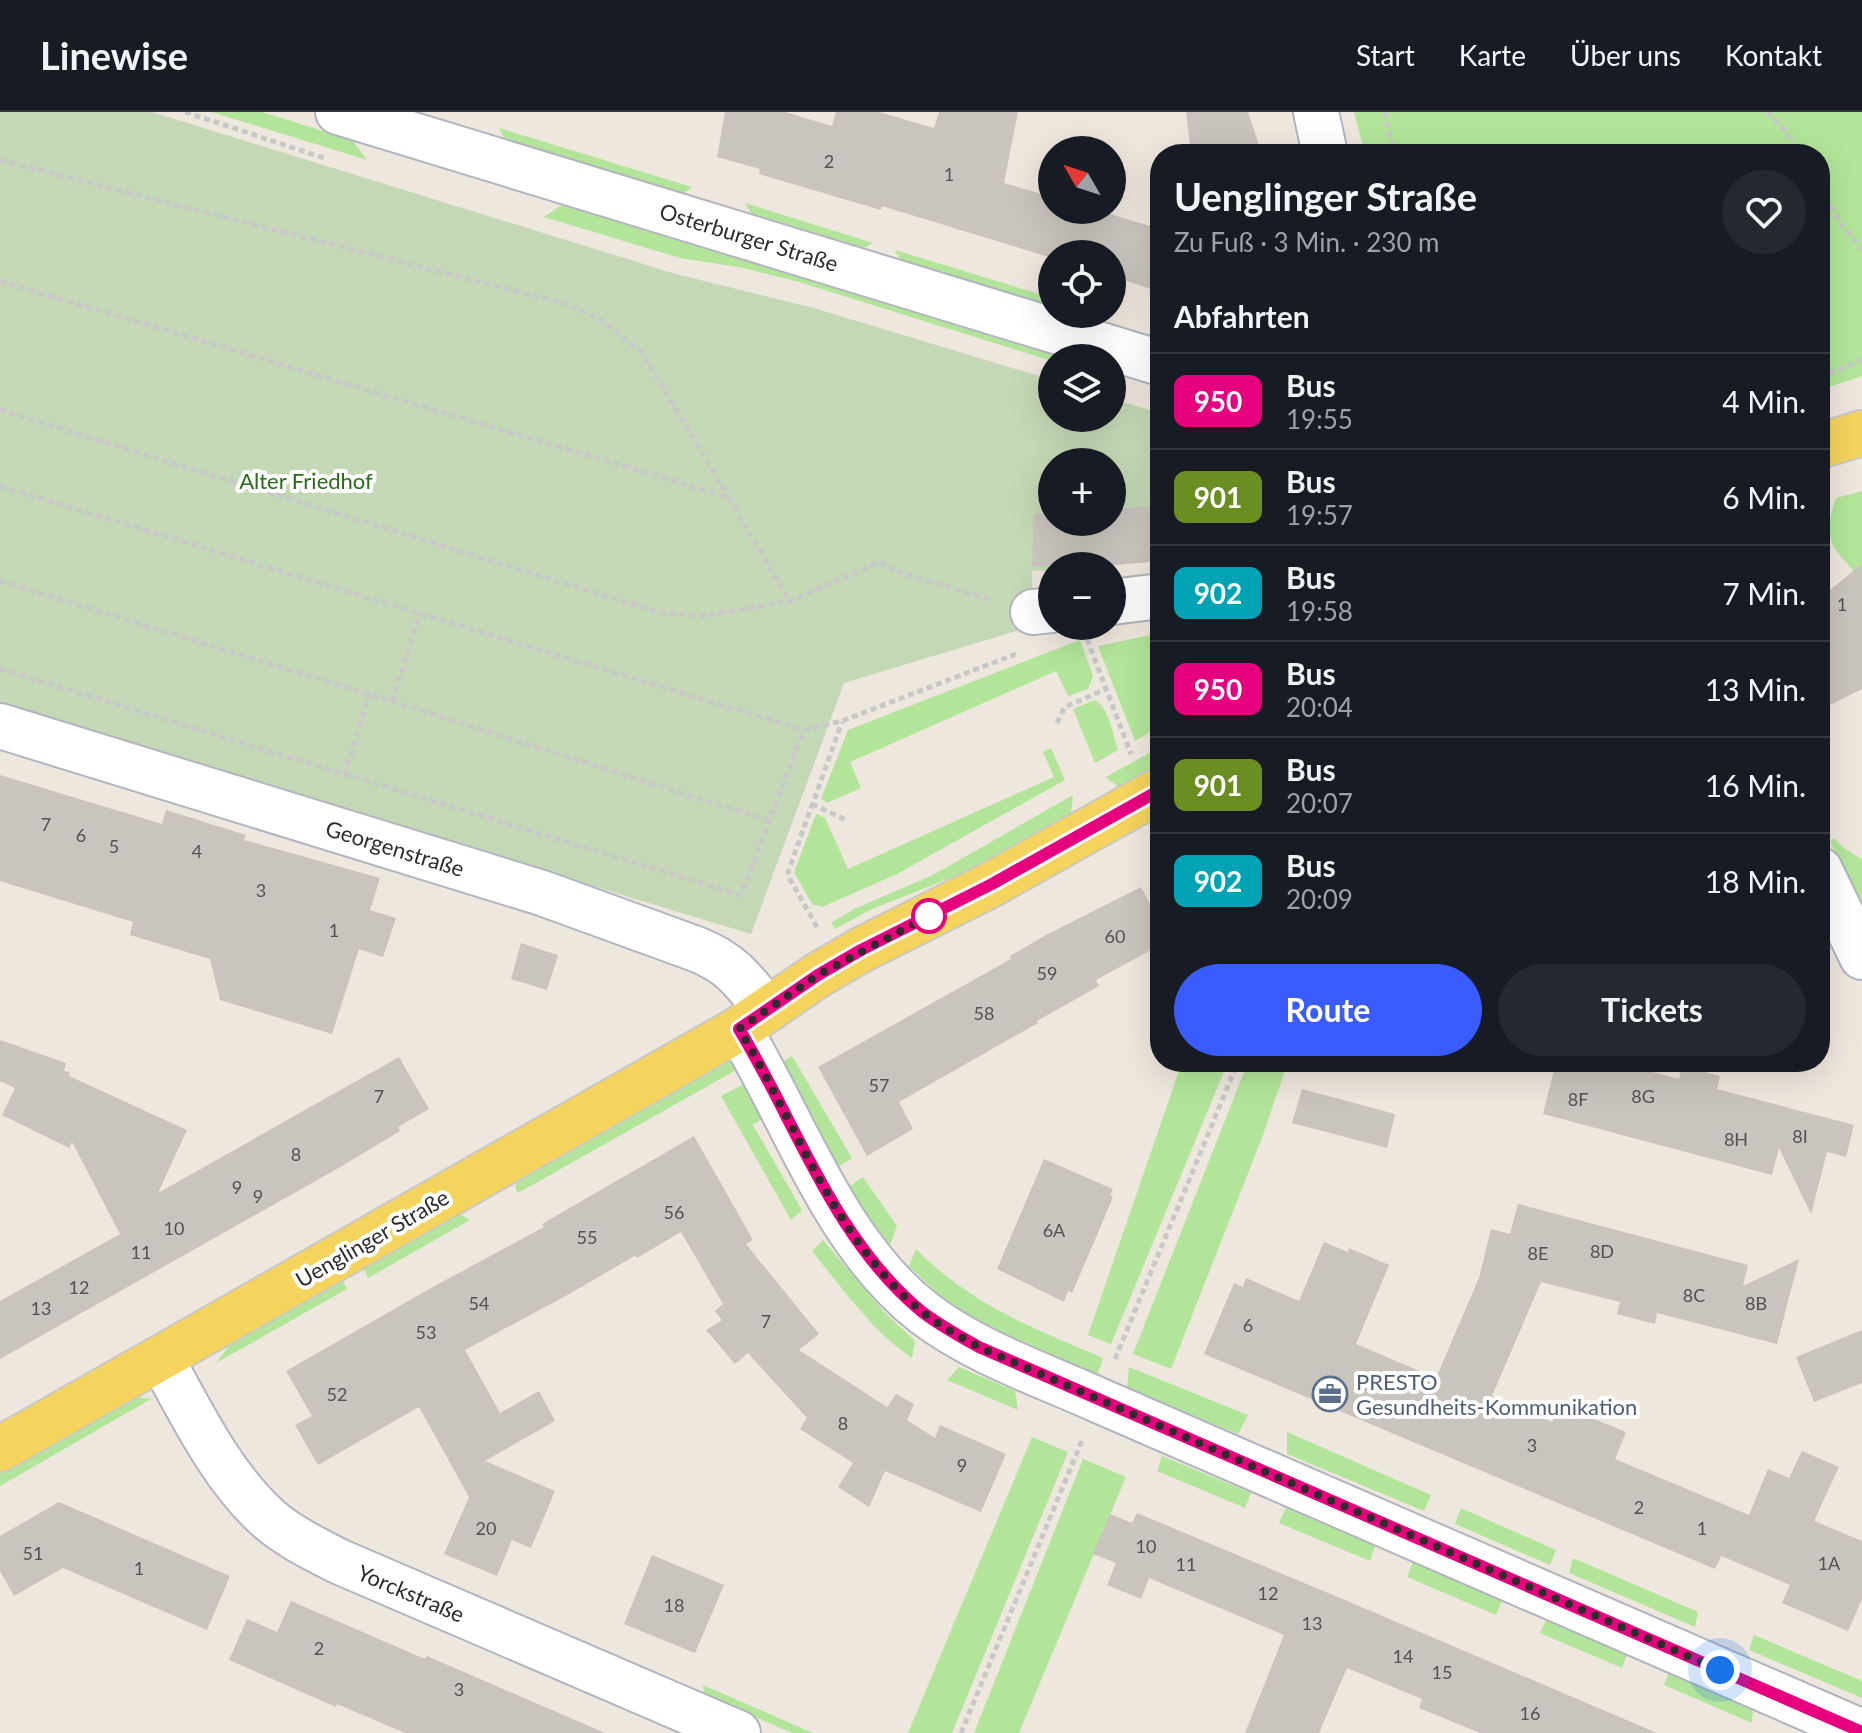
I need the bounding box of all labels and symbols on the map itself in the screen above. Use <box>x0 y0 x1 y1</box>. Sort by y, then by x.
north arrow <box>1038 136 1126 224</box>
house number: 2 <box>824 150 834 172</box>
house number: 1 <box>944 163 954 185</box>
street label: Osterburger Straße <box>656 197 842 277</box>
park label: Alter Friedhof <box>239 467 373 494</box>
house number: 1 <box>1837 593 1847 615</box>
house number: 7 <box>41 813 51 835</box>
street label: Georgenstraße <box>322 814 468 882</box>
house number: 6 <box>76 824 86 846</box>
house number: 5 <box>109 835 119 857</box>
house number: 4 <box>192 840 202 862</box>
house number: 3 <box>256 879 266 901</box>
unlabelled marker <box>912 899 946 933</box>
house number: 1 <box>329 919 339 941</box>
house number: 60 <box>1105 925 1125 947</box>
house number: 59 <box>1037 962 1057 984</box>
house number: 58 <box>974 1002 994 1024</box>
house number: 57 <box>869 1074 889 1096</box>
house number: 7 <box>374 1085 384 1107</box>
house number: 8G <box>1631 1085 1655 1107</box>
house number: 8F <box>1568 1088 1588 1110</box>
house number: 8I <box>1792 1125 1808 1147</box>
house number: 8H <box>1724 1128 1748 1150</box>
house number: 8 <box>291 1143 301 1165</box>
house number: 9 <box>232 1176 242 1198</box>
street label: Uenglinger Straße <box>291 1183 453 1293</box>
house number: 9 <box>253 1185 263 1207</box>
house number: 56 <box>664 1201 684 1223</box>
house number: 10 <box>164 1217 184 1239</box>
house number: 6A <box>1043 1219 1066 1241</box>
house number: 55 <box>577 1226 597 1248</box>
house number: 8D <box>1590 1240 1614 1262</box>
house number: 11 <box>131 1241 151 1263</box>
house number: 8E <box>1528 1242 1548 1264</box>
house number: 12 <box>69 1276 89 1298</box>
house number: 8C <box>1683 1284 1705 1306</box>
house number: 54 <box>469 1292 489 1314</box>
house number: 8B <box>1745 1292 1767 1314</box>
house number: 13 <box>31 1297 51 1319</box>
house number: 7 <box>761 1310 771 1332</box>
house number: 6 <box>1243 1314 1253 1336</box>
house number: 53 <box>416 1321 436 1343</box>
place label: PRESTO Gesundheits-Kommunikation <box>1356 1368 1637 1420</box>
office icon: PRESTO Gesundheits-Kommunikation <box>1311 1375 1349 1413</box>
house number: 52 <box>327 1383 347 1405</box>
house number: 8 <box>838 1412 848 1434</box>
house number: 3 <box>1527 1434 1537 1456</box>
house number: 9 <box>957 1454 967 1476</box>
house number: 2 <box>1634 1496 1644 1518</box>
house number: 20 <box>476 1517 496 1539</box>
house number: 1 <box>1697 1517 1707 1539</box>
house number: 10 <box>1136 1535 1156 1557</box>
house number: 51 <box>23 1542 43 1564</box>
house number: 1A <box>1818 1552 1841 1574</box>
house number: 11 <box>1176 1553 1196 1575</box>
house number: 1 <box>134 1557 144 1579</box>
street label: Yorckstraße <box>353 1558 469 1628</box>
house number: 12 <box>1258 1582 1278 1604</box>
house number: 18 <box>664 1594 684 1616</box>
house number: 13 <box>1302 1612 1322 1634</box>
house number: 2 <box>314 1637 324 1659</box>
house number: 14 <box>1393 1645 1413 1667</box>
your location <box>1700 1650 1740 1690</box>
house number: 15 <box>1432 1661 1452 1683</box>
house number: 3 <box>454 1678 464 1700</box>
house number: 16 <box>1520 1702 1540 1724</box>

